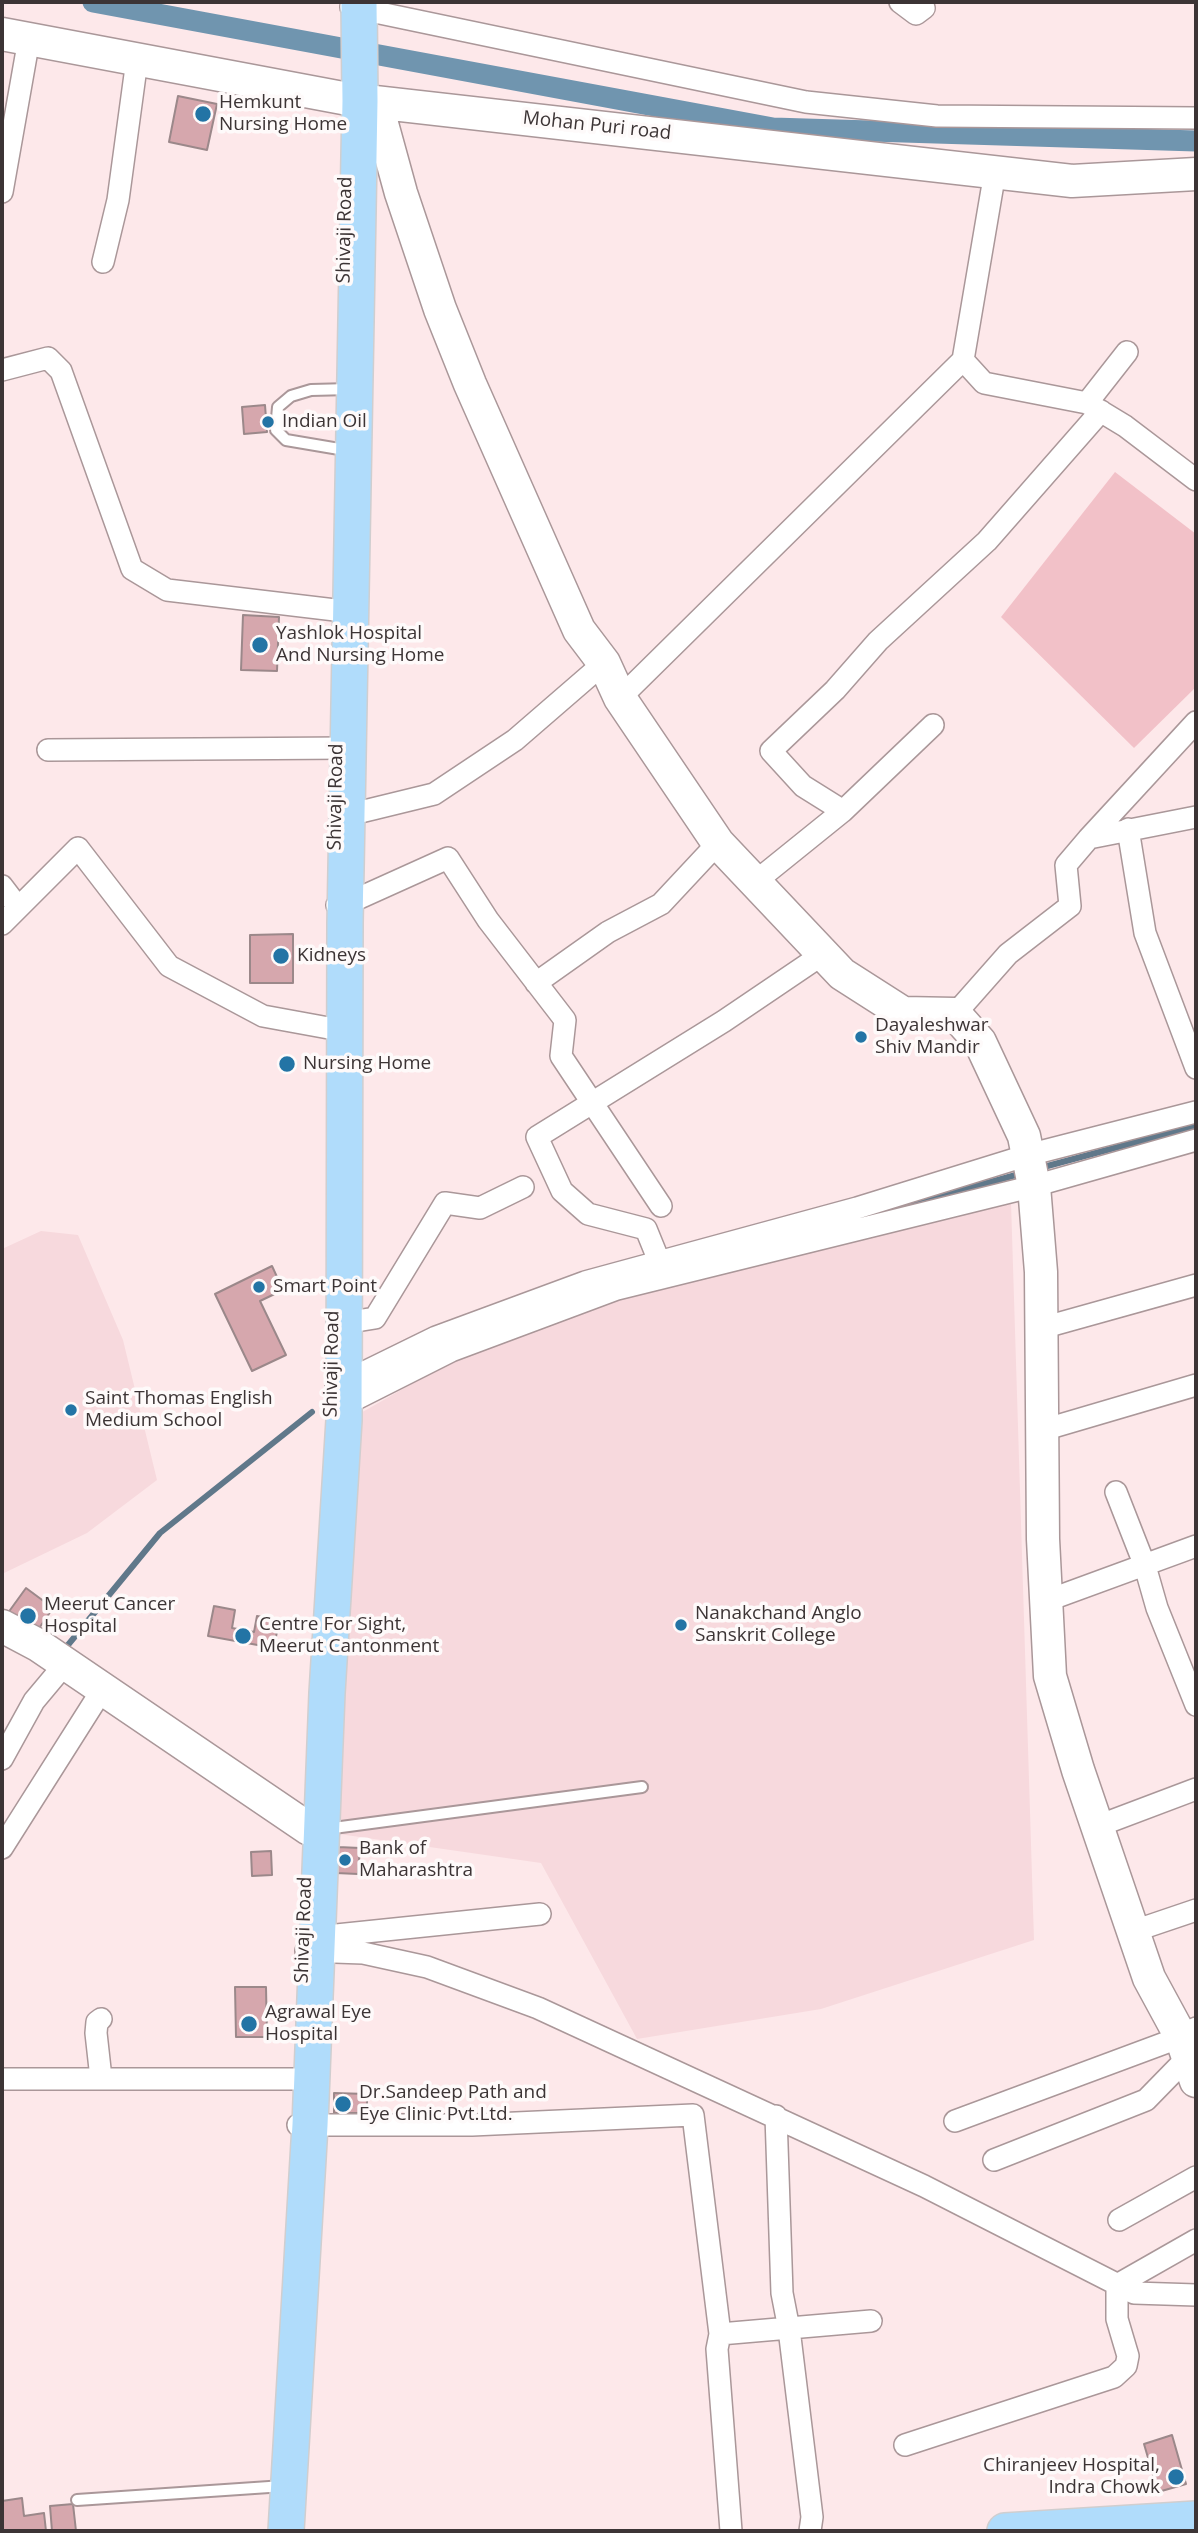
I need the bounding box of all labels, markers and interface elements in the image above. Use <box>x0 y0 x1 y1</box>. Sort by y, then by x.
place label: Hemkunt Nursing Home <box>219 92 347 136</box>
marker: Hemkunt Nursing Home <box>193 104 213 124</box>
street label: Mohan Puri road <box>522 107 672 145</box>
street label: Shivaji Road <box>333 176 357 284</box>
place label: Indian Oil <box>282 411 367 433</box>
marker: Indian Oil <box>260 414 276 430</box>
place label: Yashlok Hospital And Nursing Home <box>276 623 444 667</box>
marker: Yashlok Hospital And Nursing Home <box>250 635 270 655</box>
street label: Shivaji Road <box>324 743 348 851</box>
place label: Kidneys <box>297 945 366 967</box>
marker: Kidneys <box>271 946 291 966</box>
place label: Dayaleshwar Shiv Mandir <box>875 1015 989 1059</box>
marker: Dayaleshwar Shiv Mandir <box>853 1029 869 1045</box>
place label: Nursing Home <box>303 1053 431 1075</box>
marker: Nursing Home <box>277 1054 297 1074</box>
place label: Smart Point <box>273 1276 377 1298</box>
marker: Smart Point <box>251 1279 267 1295</box>
street label: Shivaji Road <box>320 1310 344 1418</box>
place label: Saint Thomas English Medium School <box>85 1388 273 1432</box>
marker: Saint Thomas English Medium School <box>63 1402 79 1418</box>
place label: Meerut Cancer Hospital <box>44 1594 175 1638</box>
place label: Nanakchand Anglo Sanskrit College <box>695 1603 862 1647</box>
marker: Meerut Cancer Hospital <box>18 1606 38 1626</box>
place label: Centre For Sight, Meerut Cantonment <box>259 1614 439 1658</box>
marker: Nanakchand Anglo Sanskrit College <box>673 1617 689 1633</box>
marker: Centre For Sight, Meerut Cantonment <box>233 1626 253 1646</box>
place label: Bank of Maharashtra <box>359 1838 473 1882</box>
marker: Bank of Maharashtra <box>337 1852 353 1868</box>
street label: Shivaji Road <box>291 1876 317 1984</box>
place label: Agrawal Eye Hospital <box>265 2002 371 2046</box>
marker: Agrawal Eye Hospital <box>239 2014 259 2034</box>
place label: Dr.Sandeep Path and Eye Clinic Pvt.Ltd. <box>359 2082 547 2126</box>
marker: Dr.Sandeep Path and Eye Clinic Pvt.Ltd. <box>333 2094 353 2114</box>
place label: Chiranjeev Hospital, Indra Chowk <box>983 2455 1160 2499</box>
marker: Chiranjeev Hospital, Indra Chowk <box>1166 2467 1186 2487</box>

